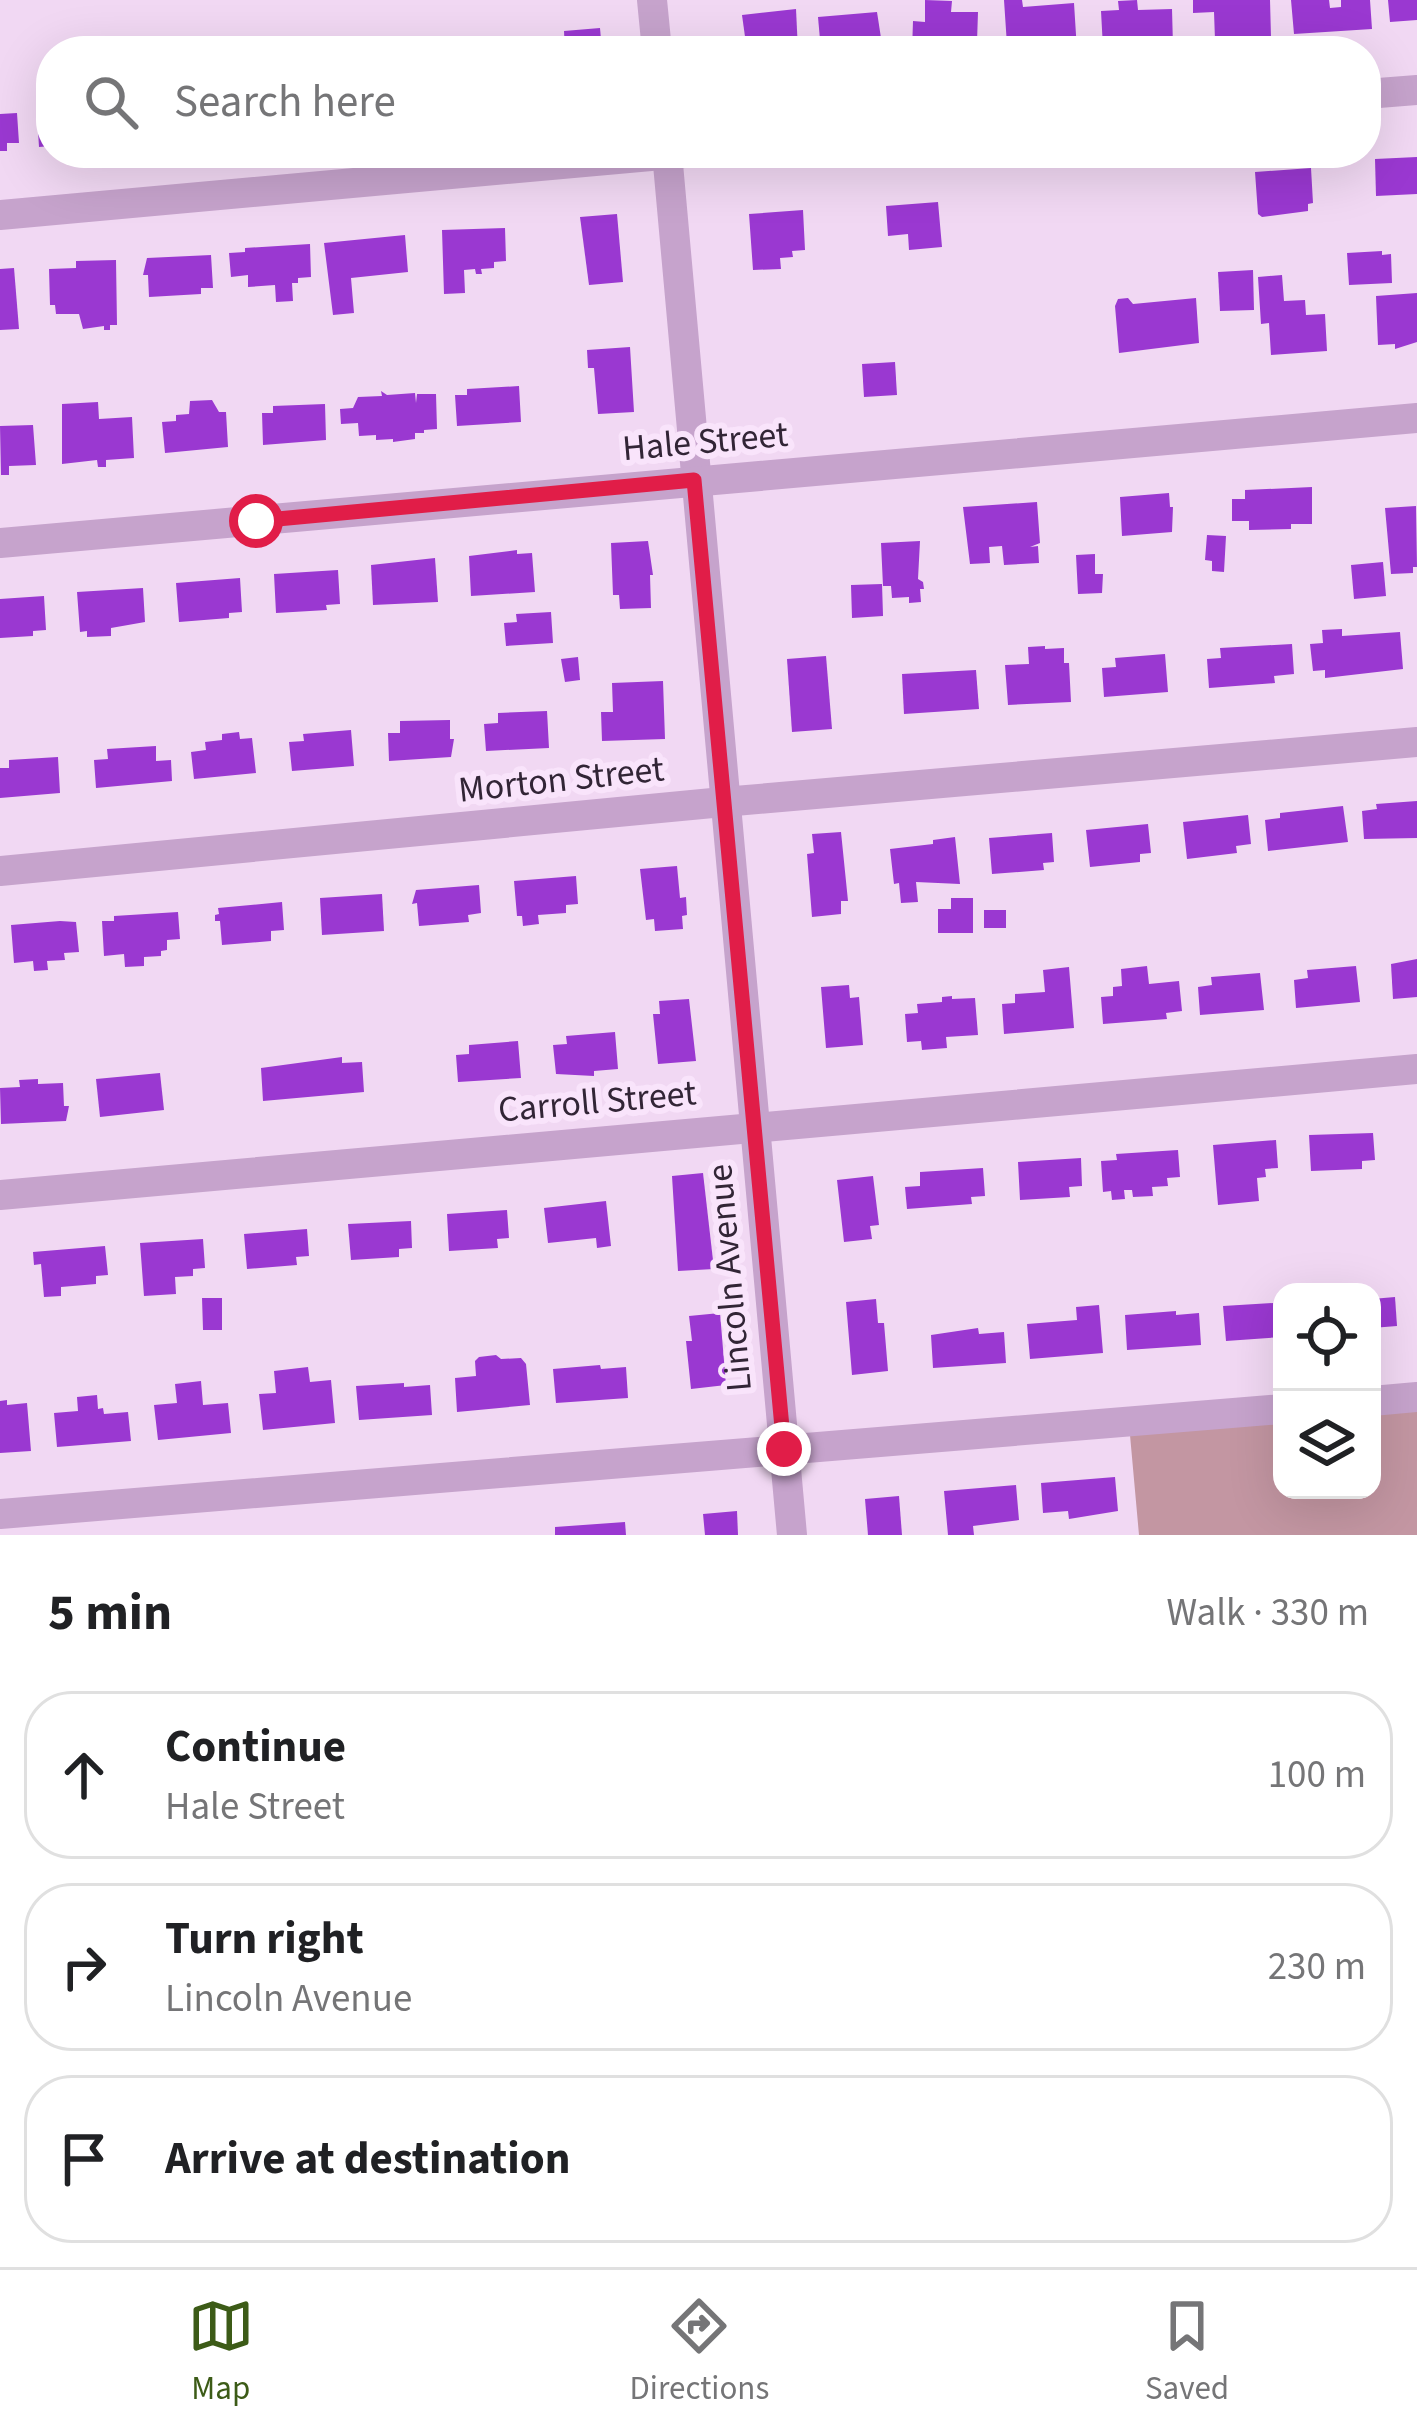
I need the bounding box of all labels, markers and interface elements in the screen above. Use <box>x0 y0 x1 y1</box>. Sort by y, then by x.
search box <box>36 36 1381 168</box>
icon: search <box>78 69 144 135</box>
text: Search here <box>174 70 396 134</box>
street label: Hale Street <box>620 409 790 474</box>
route start <box>229 494 283 548</box>
street label: Morton Street <box>456 743 666 816</box>
street label: Carroll Street <box>496 1067 698 1136</box>
street label: Lincoln Avenue <box>694 1162 765 1394</box>
map controls <box>1273 1283 1381 1499</box>
button: locate <box>1273 1283 1381 1391</box>
button: layers <box>1273 1391 1381 1499</box>
route end <box>757 1422 811 1476</box>
text: 5 min <box>48 1577 172 1649</box>
text: Walk · 330 m <box>1166 1585 1369 1641</box>
text: Continue <box>165 1715 346 1779</box>
icon: ahead <box>51 1742 117 1808</box>
text: 100 m <box>1268 1747 1366 1803</box>
text: Hale Street <box>165 1779 345 1835</box>
text: Turn right <box>165 1907 364 1971</box>
icon: right <box>51 1934 117 2000</box>
text: 230 m <box>1268 1939 1366 1995</box>
text: Lincoln Avenue <box>165 1971 412 2027</box>
icon: arrive <box>51 2126 117 2192</box>
text: Arrive at destination <box>165 2127 570 2191</box>
tab: Map <box>188 2293 254 2412</box>
tab: Directions <box>630 2293 769 2412</box>
tab: Saved <box>1145 2293 1229 2412</box>

